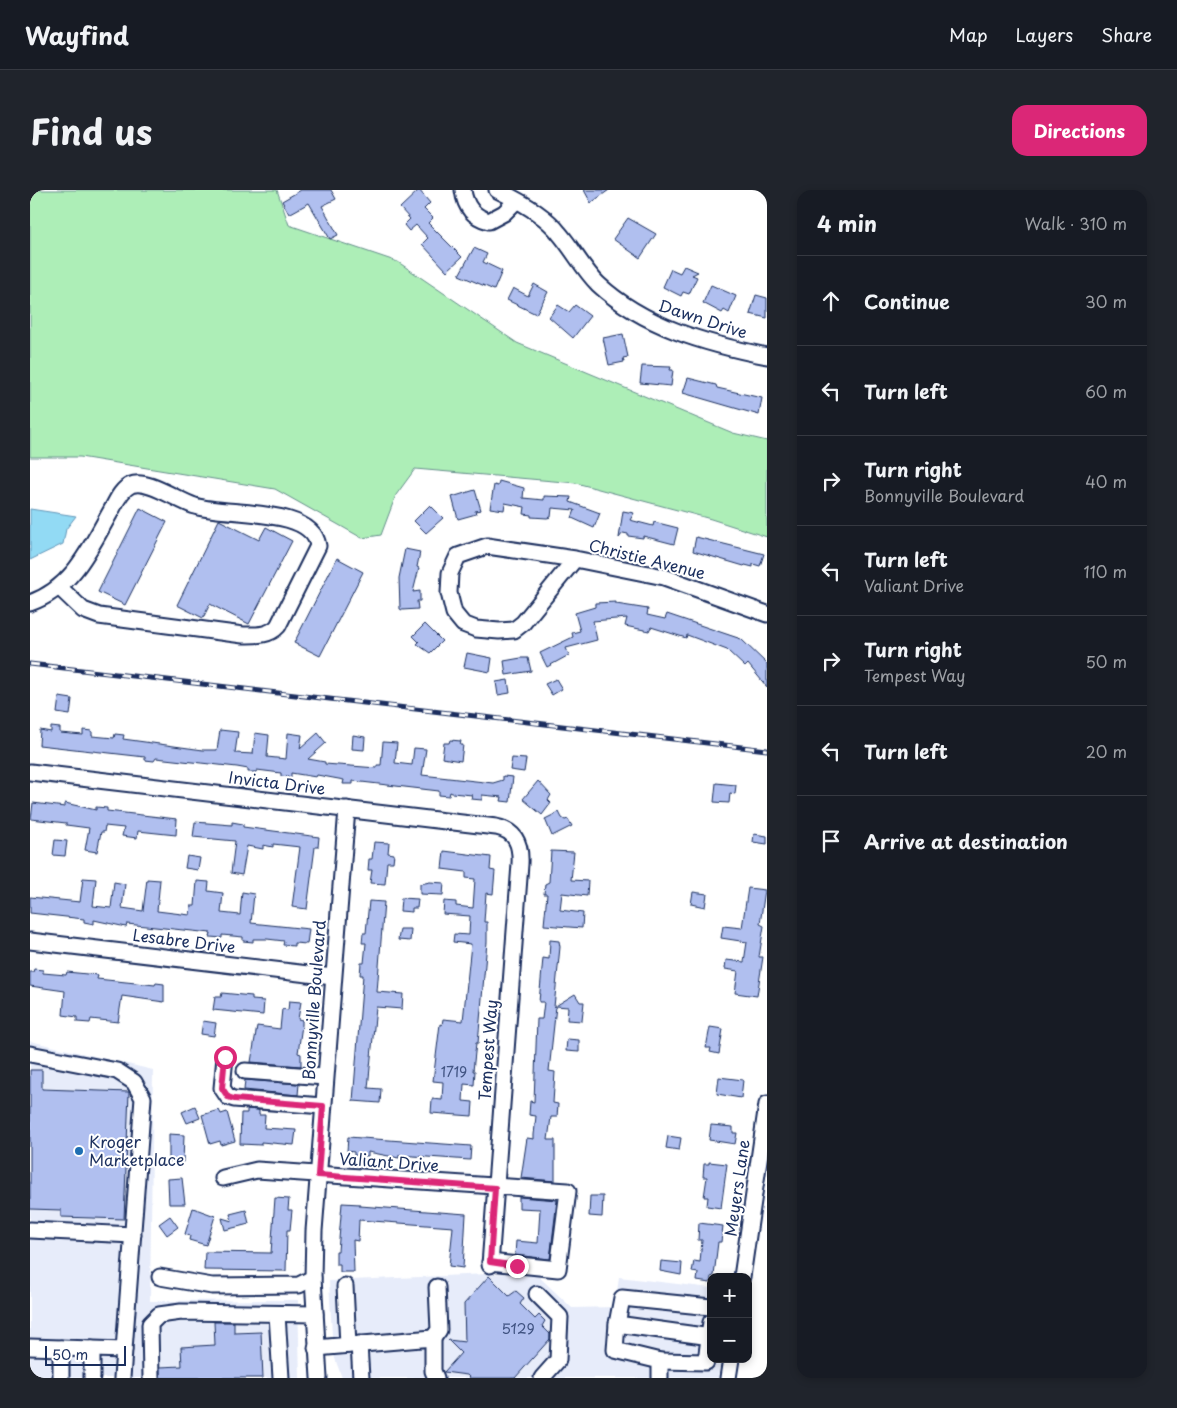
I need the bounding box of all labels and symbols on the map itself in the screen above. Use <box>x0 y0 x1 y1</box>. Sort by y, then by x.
street label: Dawn Drive <box>656 292 751 344</box>
street label: Christie Avenue <box>586 532 708 584</box>
street label: Invicta Drive <box>227 764 327 800</box>
street label: Bonnyville Boulevard <box>295 919 331 1081</box>
street label: Lesabre Drive <box>131 922 237 958</box>
street label: Tempest Way <box>471 999 503 1101</box>
route start <box>214 1046 237 1069</box>
house number: 1719 <box>441 1061 467 1082</box>
place label: Kroger Marketplace <box>89 1129 184 1171</box>
street label: Meyers Lane <box>717 1138 755 1238</box>
marker: Kroger Marketplace <box>73 1145 85 1157</box>
street label: Valiant Drive <box>338 1146 440 1176</box>
route end <box>506 1255 529 1278</box>
house number: 5129 <box>501 1318 535 1339</box>
scale bar <box>45 1343 126 1366</box>

